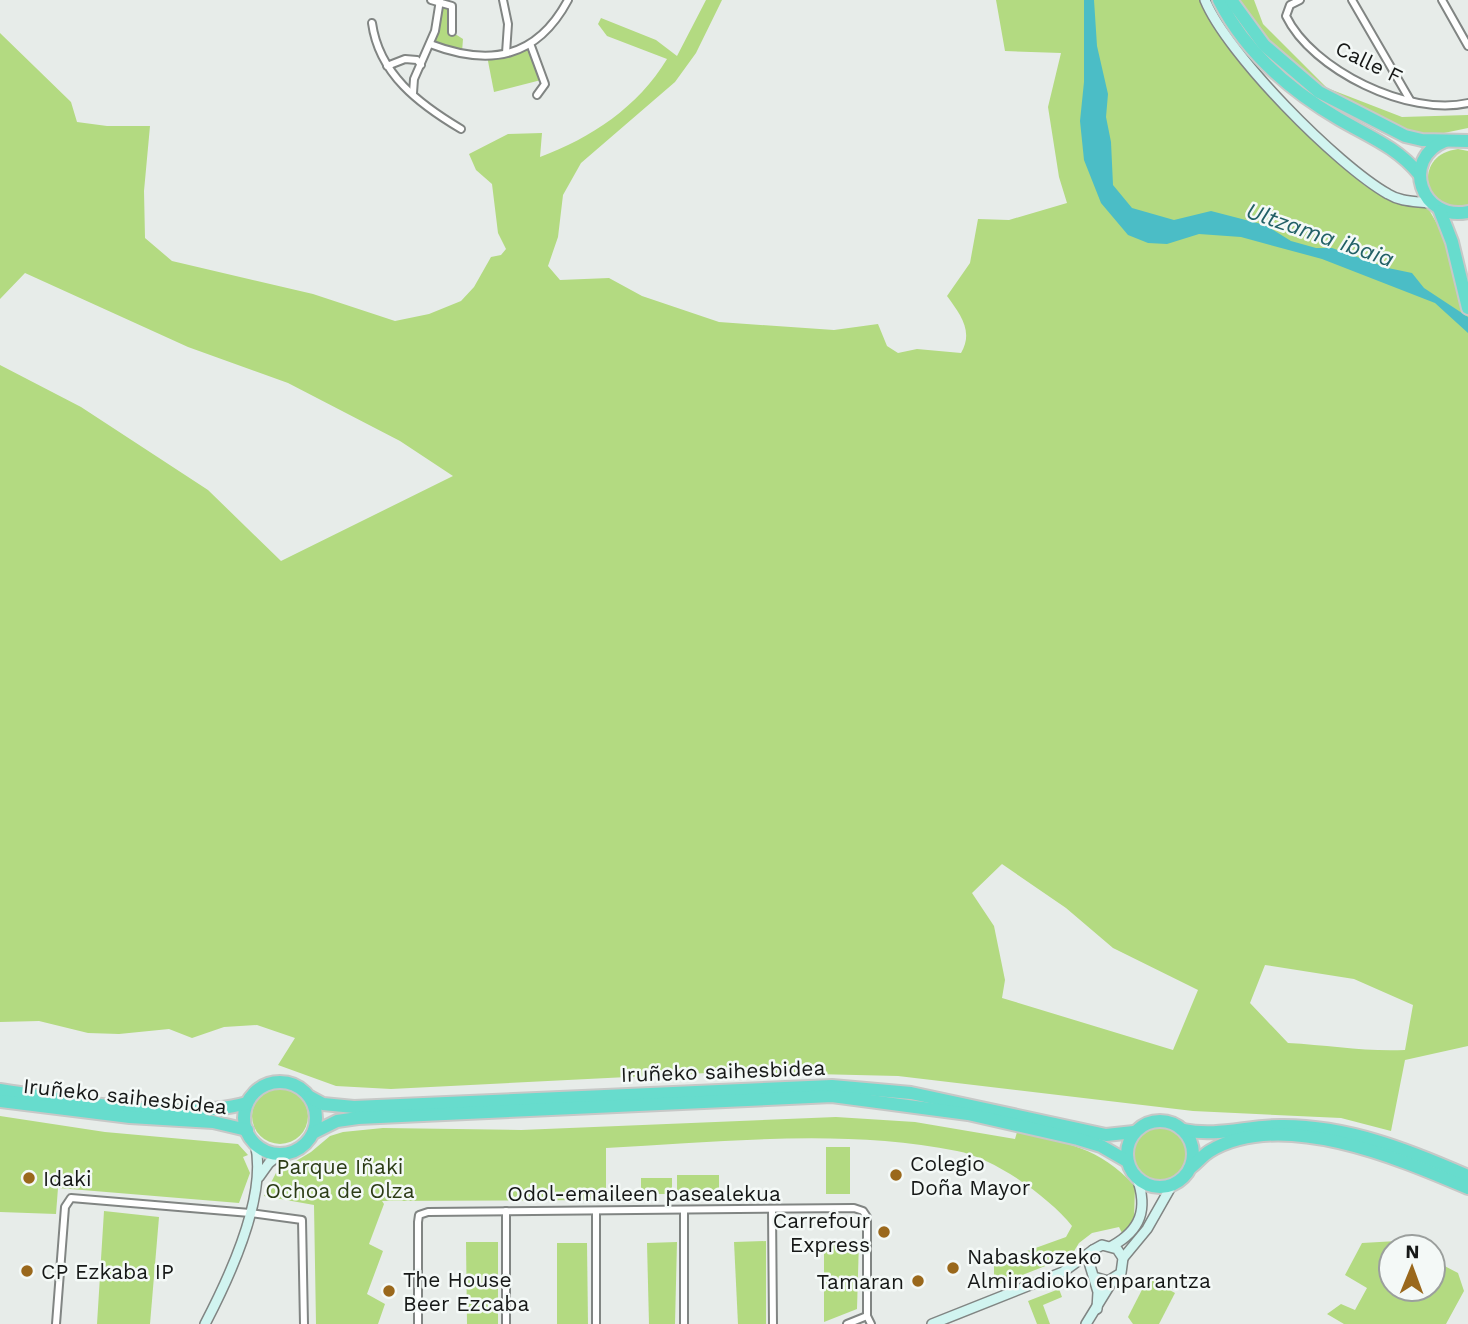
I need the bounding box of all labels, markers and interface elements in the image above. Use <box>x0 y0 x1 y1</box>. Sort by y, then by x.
street label: Calle F <box>1332 35 1406 89</box>
water label: Ultzama ibaia <box>1242 197 1398 273</box>
street label: Iruñeko saihesbidea <box>620 1055 826 1087</box>
street label: Iruñeko saihesbidea <box>22 1073 228 1119</box>
place label: Colegio Doña Mayor <box>910 1151 1031 1200</box>
park label: Parque Iñaki Ochoa de Olza <box>265 1154 415 1203</box>
place label: Idaki <box>43 1166 92 1191</box>
marker: Colegio Doña Mayor <box>888 1167 904 1183</box>
marker: Idaki <box>21 1170 37 1186</box>
street label: Odol-emaileen pasealekua <box>507 1181 781 1206</box>
place label: Carrefour Express <box>773 1208 870 1257</box>
marker: Carrefour Express <box>876 1224 892 1240</box>
north arrow <box>1377 1233 1447 1303</box>
text: N <box>1405 1240 1420 1263</box>
place label: Nabaskozeko Almiradioko enparantza <box>967 1244 1211 1293</box>
place label: CP Ezkaba IP <box>41 1259 174 1284</box>
marker: Nabaskozeko Almiradioko enparantza <box>945 1260 961 1276</box>
marker: CP Ezkaba IP <box>19 1263 35 1279</box>
place label: The House Beer Ezcaba <box>403 1267 529 1316</box>
place label: Tamaran <box>816 1269 904 1294</box>
marker: Tamaran <box>910 1273 926 1289</box>
marker: The House Beer Ezcaba <box>381 1283 397 1299</box>

